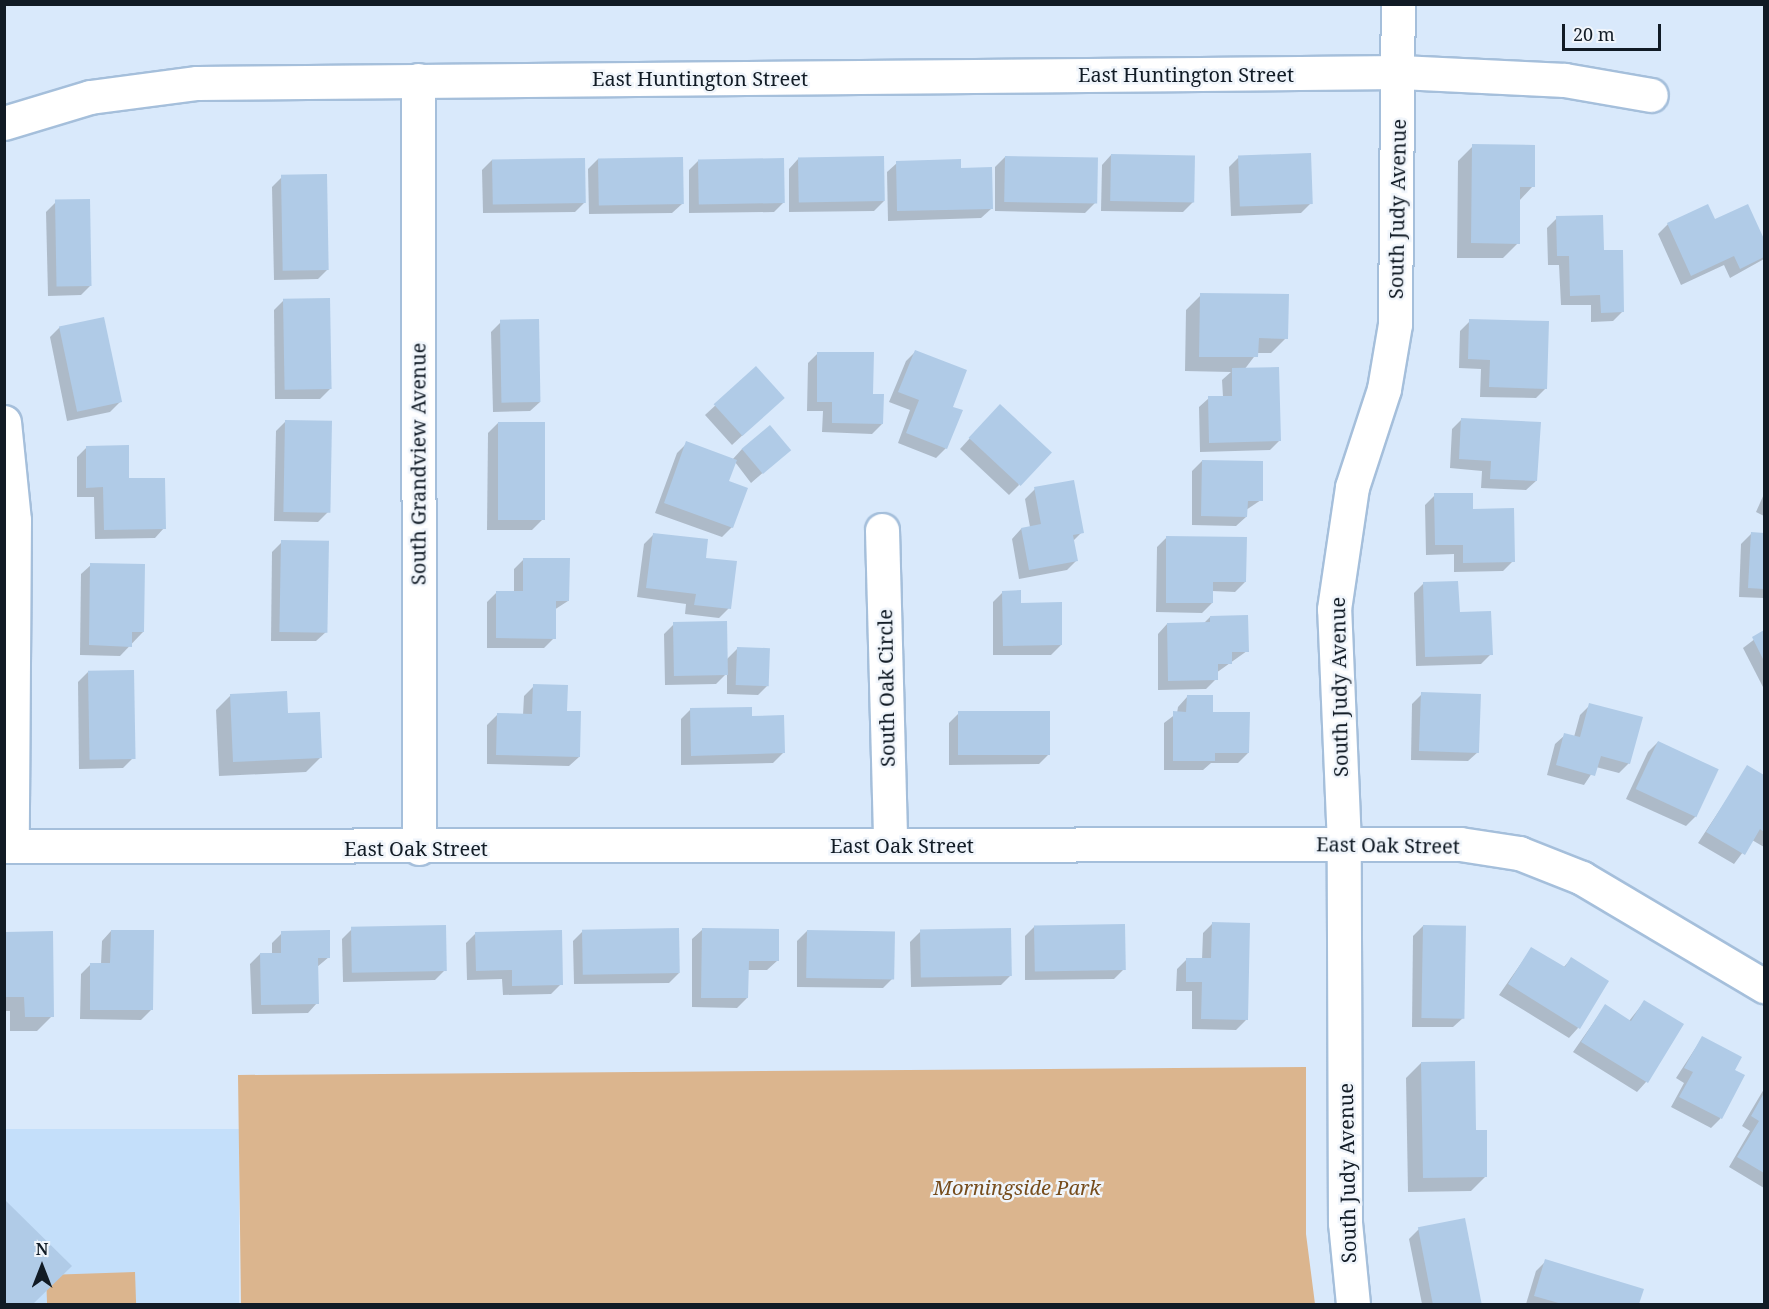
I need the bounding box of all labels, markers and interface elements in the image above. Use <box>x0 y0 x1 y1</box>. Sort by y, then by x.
scale bar <box>1565 12 1664 50</box>
text: 20 m <box>1573 22 1615 46</box>
street label: East Huntington Street <box>1078 62 1294 86</box>
street label: East Huntington Street <box>592 66 808 90</box>
street label: South Judy Avenue <box>1383 119 1411 299</box>
street label: South Grandview Avenue <box>406 343 430 585</box>
street label: South Judy Avenue <box>1325 597 1353 777</box>
street label: South Oak Circle <box>873 609 899 767</box>
street label: East Oak Street <box>1316 832 1460 858</box>
street label: East Oak Street <box>830 833 974 857</box>
street label: East Oak Street <box>344 836 488 860</box>
street label: South Judy Avenue <box>1333 1083 1361 1263</box>
park label: Morningside Park <box>933 1175 1101 1199</box>
north arrow <box>12 1237 72 1297</box>
text: N <box>36 1238 48 1260</box>

